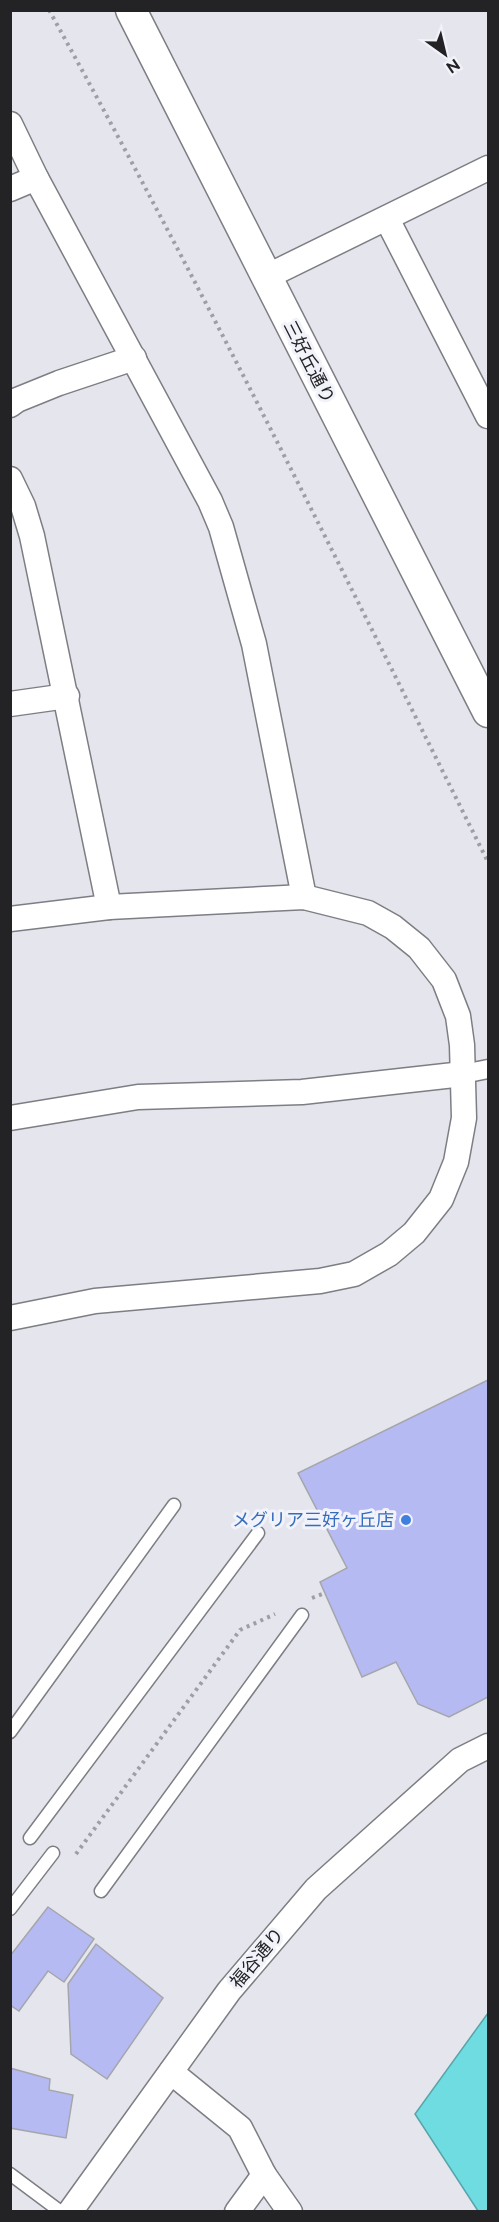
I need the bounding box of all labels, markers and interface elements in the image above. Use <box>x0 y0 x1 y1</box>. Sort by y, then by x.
north arrow <box>415 24 475 84</box>
text: N <box>443 55 463 77</box>
street label: 三好丘通り <box>280 317 339 407</box>
place label: メグリア三好ヶ丘店 <box>232 1509 394 1530</box>
marker: メグリア三好ヶ丘店 <box>399 1513 413 1527</box>
street label: 福谷通り <box>225 1923 288 1992</box>

